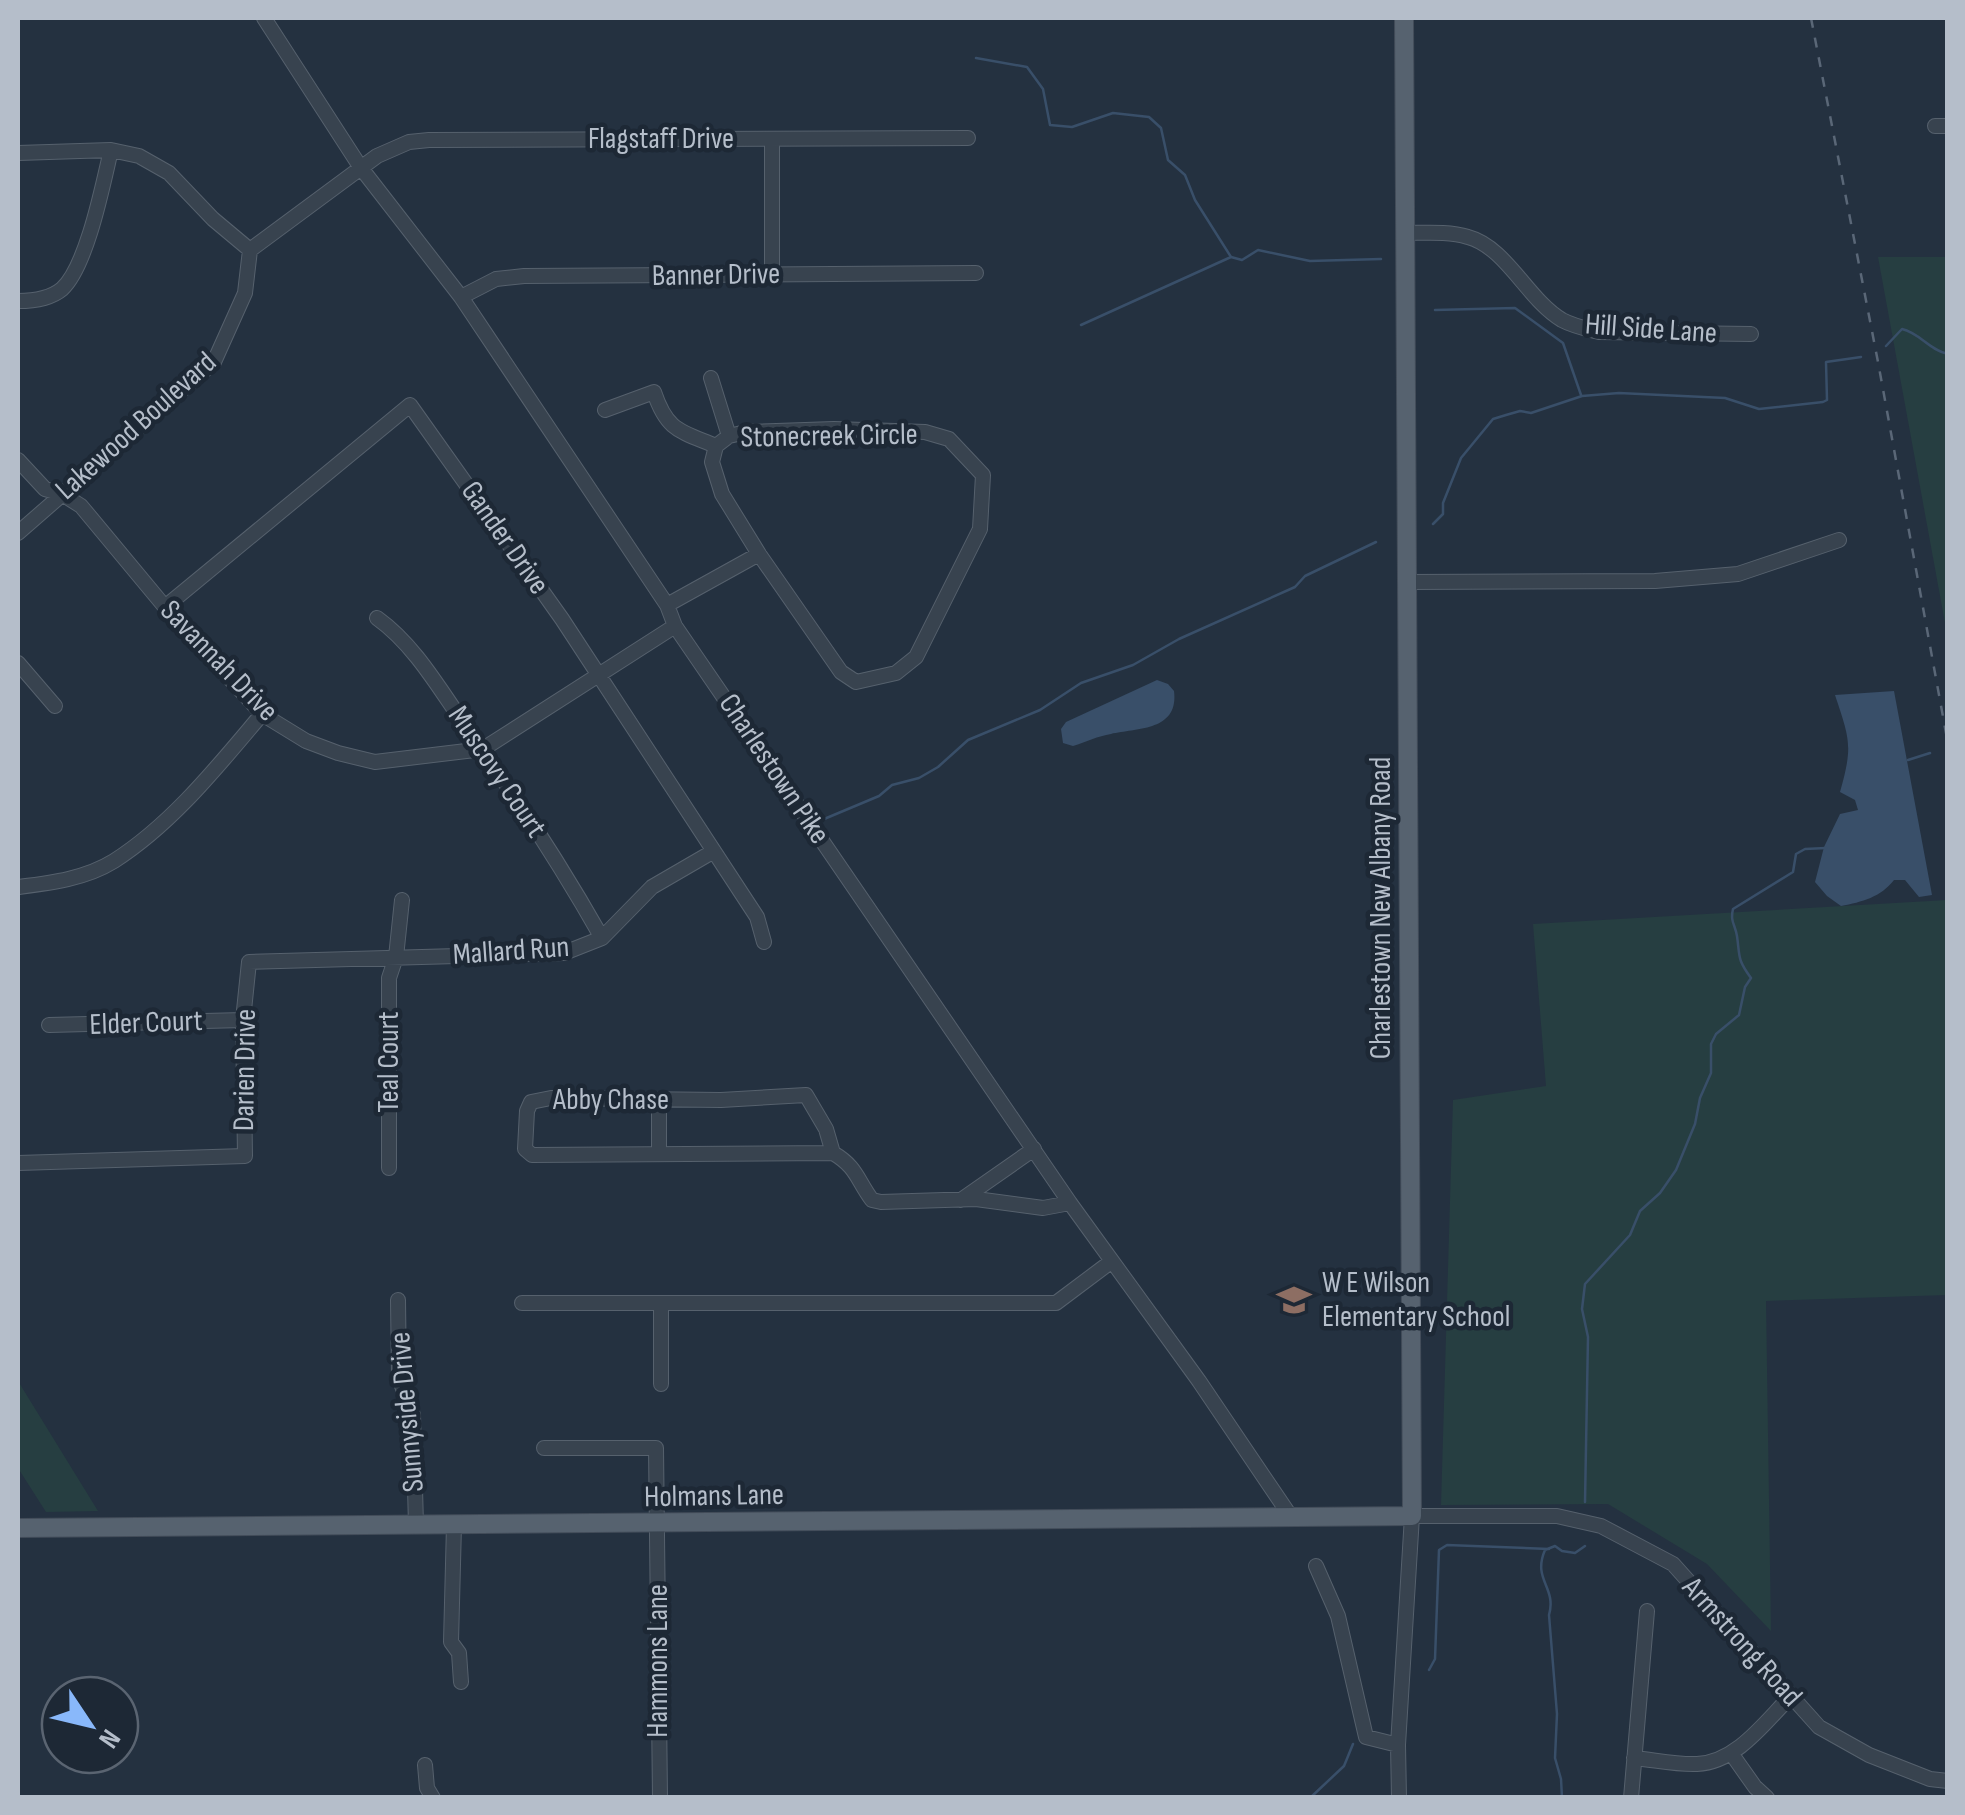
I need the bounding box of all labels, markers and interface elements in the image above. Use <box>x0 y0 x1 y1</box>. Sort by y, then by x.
street label: Flagstaff Drive <box>588 121 734 157</box>
street label: Banner Drive <box>651 256 781 294</box>
street label: Hill Side Lane <box>1584 306 1718 352</box>
street label: Lakewood Boulevard <box>48 344 224 508</box>
street label: Stonecreek Circle <box>740 416 918 456</box>
street label: Gander Drive <box>453 475 557 601</box>
street label: Savannah Drive <box>153 593 285 729</box>
street label: Charlestown Pike <box>711 687 837 851</box>
street label: Muscovy Court <box>440 700 554 844</box>
street label: Charlestown New Albany Road <box>1363 757 1399 1059</box>
street label: Mallard Run <box>452 929 570 973</box>
street label: Elder Court <box>89 1003 203 1043</box>
street label: Darien Drive <box>226 1009 264 1131</box>
street label: Teal Court <box>371 1011 407 1113</box>
street label: Abby Chase <box>552 1082 669 1118</box>
place label: W E Wilson Elementary School <box>1322 1265 1510 1335</box>
school or university icon: W E Wilson Elementary School <box>1275 1281 1313 1319</box>
street label: Sunnyside Drive <box>382 1330 432 1494</box>
street label: Holmans Lane <box>644 1477 784 1515</box>
street label: Armstrong Road <box>1674 1569 1809 1714</box>
street label: Hammons Lane <box>640 1584 676 1738</box>
north arrow <box>40 1675 140 1775</box>
text: N <box>91 1723 127 1754</box>

